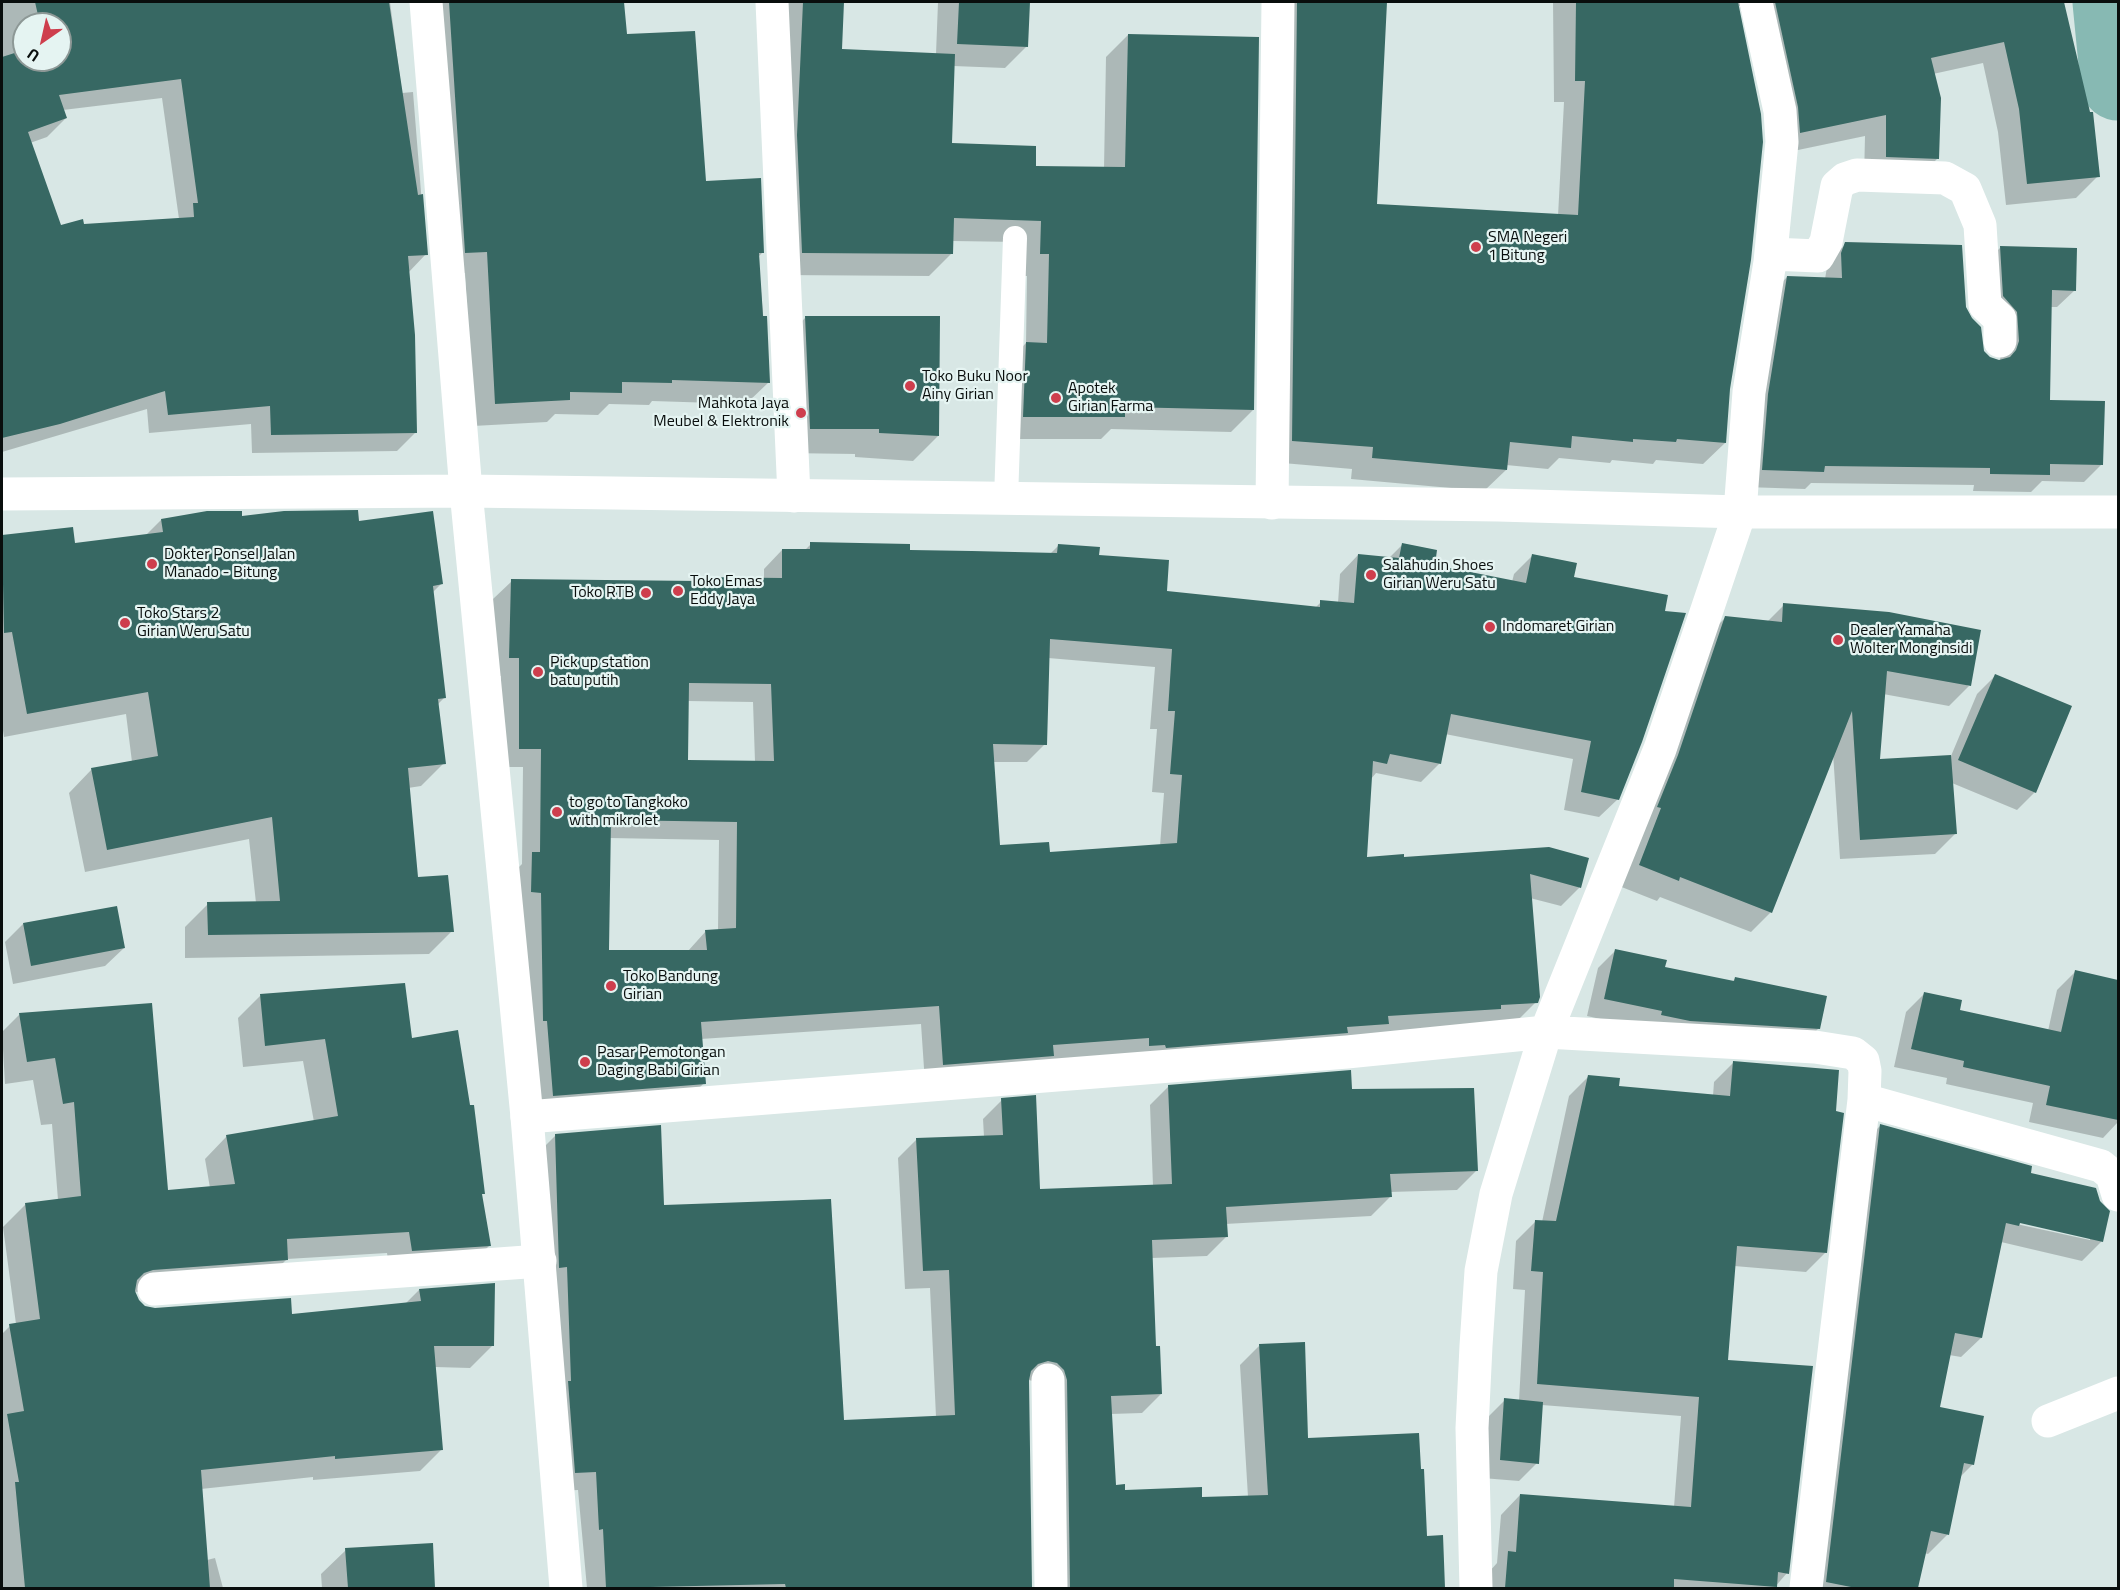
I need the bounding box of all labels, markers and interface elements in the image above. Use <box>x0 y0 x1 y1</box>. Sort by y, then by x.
north arrow <box>12 12 72 72</box>
text: U <box>22 42 44 68</box>
place label: SMA Negeri 1 Bitung <box>1488 228 1567 266</box>
marker: SMA Negeri 1 Bitung <box>1469 240 1483 254</box>
place label: Toko Buku Noor Ainy Girian <box>922 367 1028 405</box>
marker: Toko Buku Noor Ainy Girian <box>903 379 917 393</box>
place label: Apotek Girian Farma <box>1068 379 1153 417</box>
marker: Apotek Girian Farma <box>1049 391 1063 405</box>
place label: Mahkota Jaya Meubel & Elektronik <box>653 394 789 432</box>
marker: Mahkota Jaya Meubel & Elektronik <box>794 406 808 420</box>
place label: Dokter Ponsel Jalan Manado - Bitung <box>164 545 295 583</box>
place label: Salahudin Shoes Girian Weru Satu <box>1383 556 1496 594</box>
marker: Dokter Ponsel Jalan Manado - Bitung <box>145 557 159 571</box>
marker: Salahudin Shoes Girian Weru Satu <box>1364 568 1378 582</box>
place label: Toko Emas Eddy Jaya <box>690 572 763 610</box>
place label: Toko RTB <box>571 583 634 603</box>
marker: Toko Emas Eddy Jaya <box>671 584 685 598</box>
marker: Toko RTB <box>639 586 653 600</box>
place label: Toko Stars 2 Girian Weru Satu <box>137 604 250 642</box>
marker: Toko Stars 2 Girian Weru Satu <box>118 616 132 630</box>
place label: Indomaret Girian <box>1502 617 1614 637</box>
marker: Indomaret Girian <box>1483 620 1497 634</box>
place label: Dealer Yamaha Wolter Monginsidi <box>1850 621 1972 659</box>
marker: Dealer Yamaha Wolter Monginsidi <box>1831 633 1845 647</box>
place label: Pick up station batu putih <box>550 653 649 691</box>
marker: Pick up station batu putih <box>531 665 545 679</box>
place label: to go to Tangkoko with mikrolet <box>569 793 688 831</box>
marker: to go to Tangkoko with mikrolet <box>550 805 564 819</box>
place label: Toko Bandung Girian <box>623 967 718 1005</box>
marker: Toko Bandung Girian <box>604 979 618 993</box>
place label: Pasar Pemotongan Daging Babi Girian <box>597 1043 726 1081</box>
marker: Pasar Pemotongan Daging Babi Girian <box>578 1055 592 1069</box>

